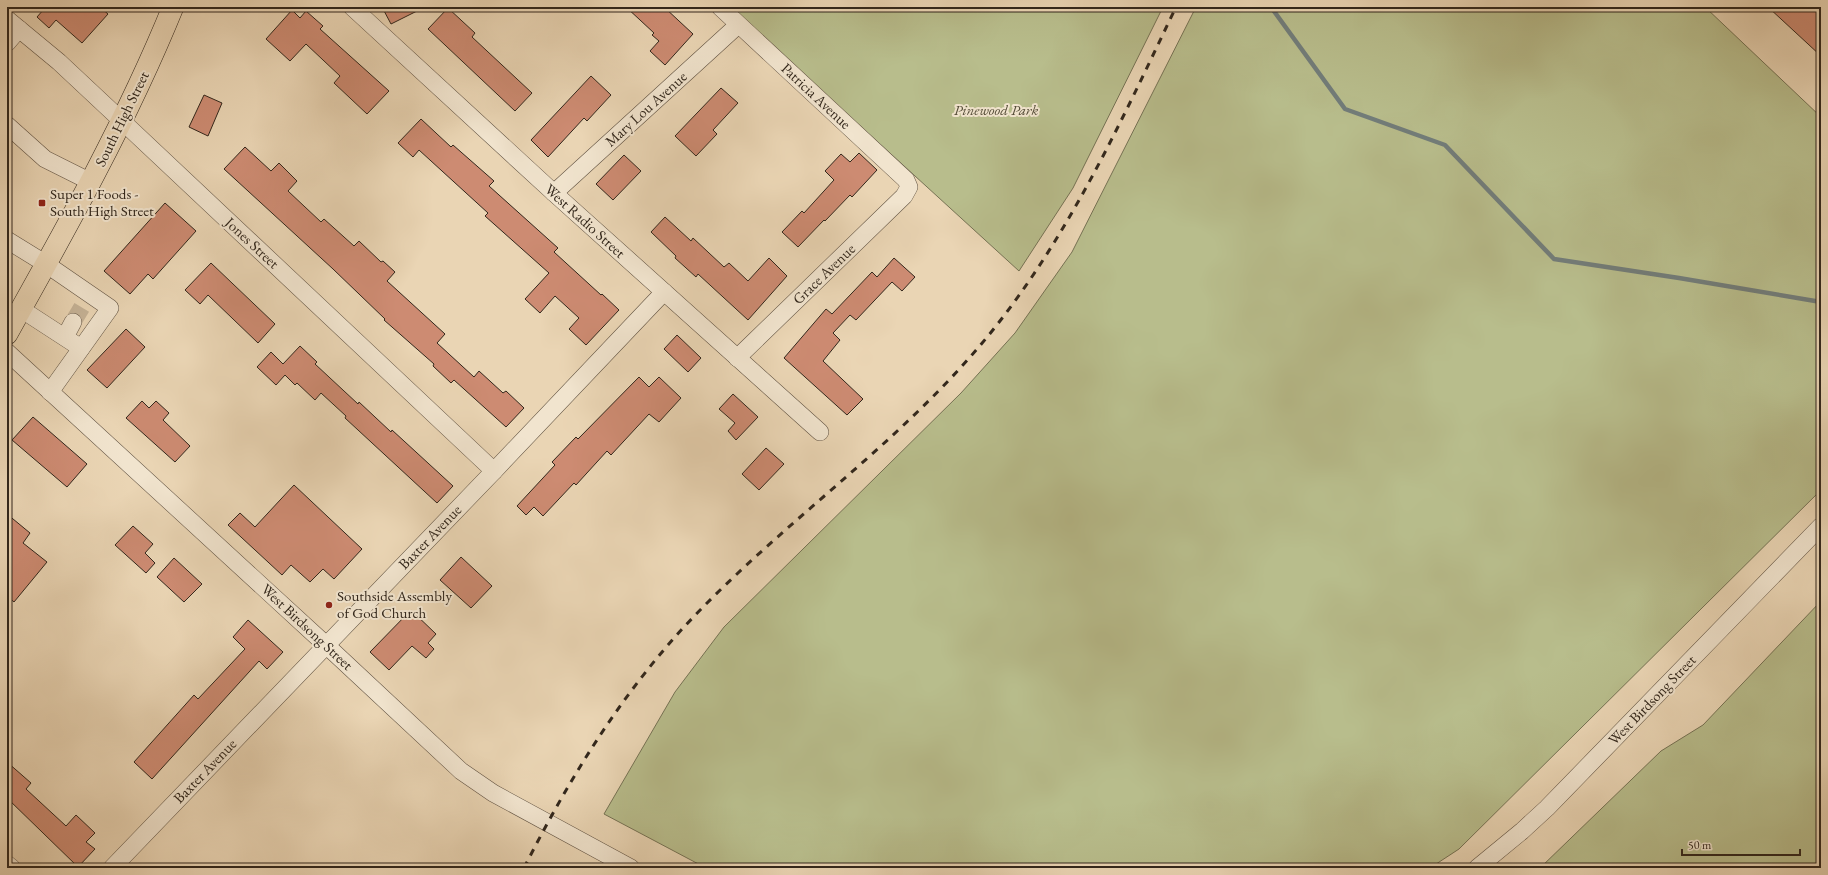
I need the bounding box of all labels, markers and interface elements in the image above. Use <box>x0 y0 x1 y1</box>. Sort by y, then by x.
street label: Patricia Avenue <box>777 58 855 133</box>
street label: Mary Lou Avenue <box>601 67 691 150</box>
street label: South High Street <box>90 68 153 170</box>
park label: Pinewood Park <box>954 100 1038 119</box>
street label: West Radio Street <box>541 179 630 262</box>
place label: Super 1 Foods - South High Street <box>50 184 154 220</box>
marker: Super 1 Foods - South High Street <box>37 198 47 208</box>
street label: Jones Street <box>220 211 284 273</box>
street label: Grace Avenue <box>788 239 859 308</box>
street label: Baxter Avenue <box>394 500 465 573</box>
street label: West Birdsong Street <box>258 579 357 674</box>
place label: Southside Assembly of God Church <box>337 586 452 622</box>
marker: Southside Assembly of God Church <box>324 600 334 610</box>
street label: West Birdsong Street <box>1604 650 1700 749</box>
street label: Baxter Avenue <box>169 734 240 807</box>
scale bar <box>1682 831 1800 857</box>
text: 50 m <box>1688 837 1712 853</box>

